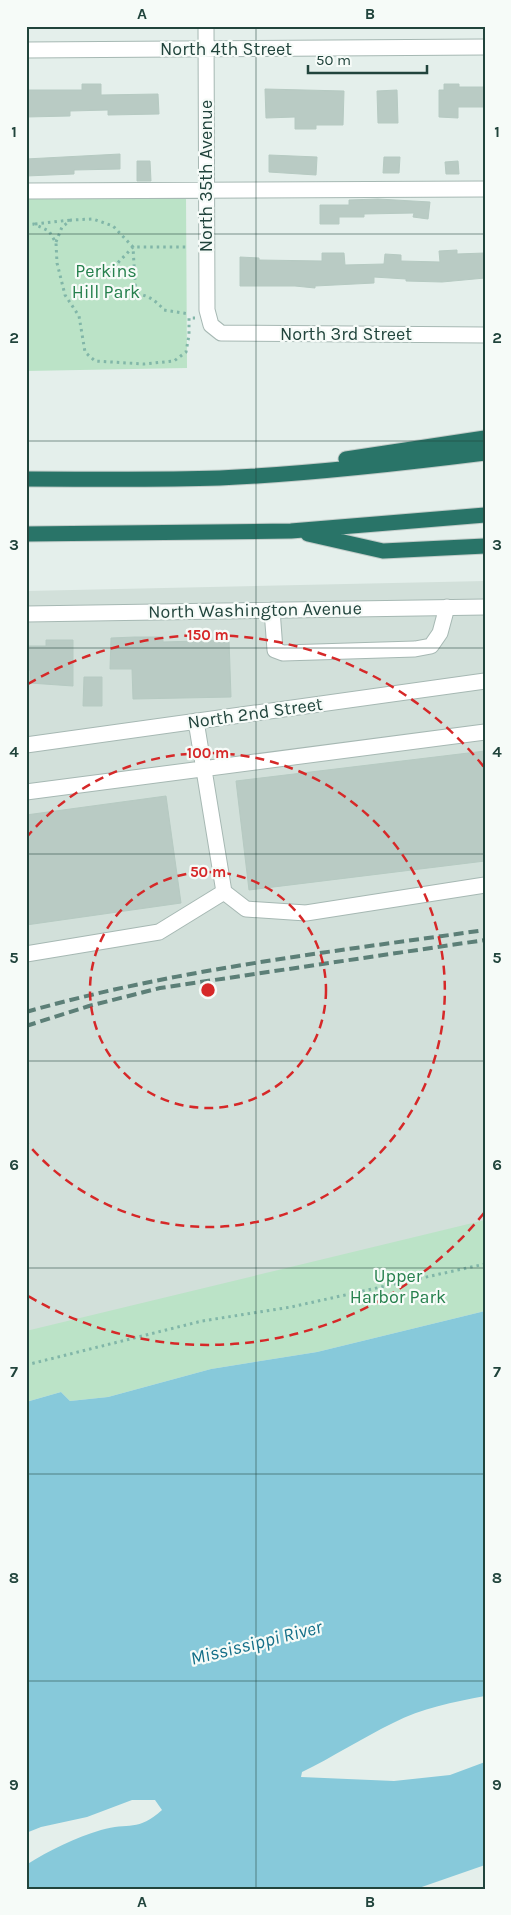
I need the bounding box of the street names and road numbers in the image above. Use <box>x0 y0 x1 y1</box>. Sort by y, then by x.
street label: North 4th Street <box>160 38 292 60</box>
street label: North 35th Avenue <box>195 100 217 252</box>
street label: North 3rd Street <box>280 323 412 345</box>
street label: North Washington Avenue <box>148 597 362 623</box>
street label: North 2nd Street <box>186 693 324 733</box>

